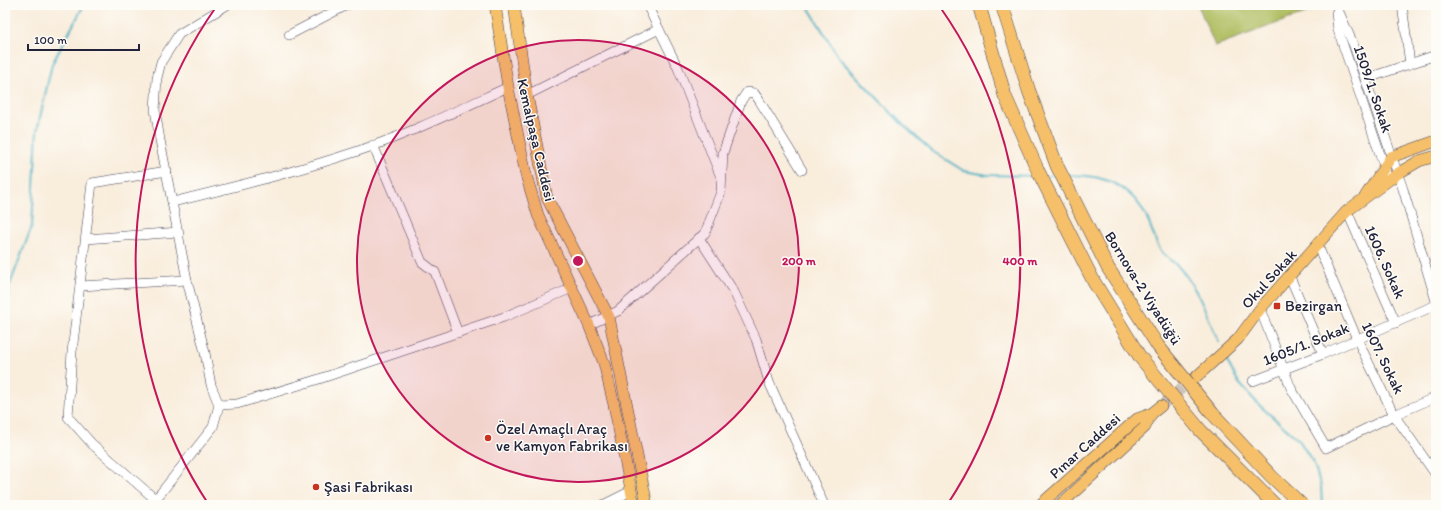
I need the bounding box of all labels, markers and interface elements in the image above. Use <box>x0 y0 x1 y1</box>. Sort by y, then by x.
scale bar <box>28 26 139 52</box>
text: 100 m <box>34 33 67 47</box>
street label: 1509/1. Sokak <box>1350 43 1396 135</box>
street label: Kemalpaşa Caddesi <box>513 77 559 203</box>
street label: 1606. Sokak <box>1361 223 1409 302</box>
street label: Bornova-2 Viyadüğü <box>1101 228 1185 348</box>
street label: Okul Sokak <box>1238 245 1301 312</box>
centre of rings <box>571 254 585 268</box>
text: 200 m <box>782 254 817 268</box>
text: 400 m <box>1003 254 1038 268</box>
place label: Bezirgan <box>1285 297 1343 315</box>
marker: Bezirgan <box>1272 301 1282 311</box>
street label: 1605/1. Sokak <box>1260 318 1352 369</box>
street label: 1607. Sokak <box>1358 319 1408 397</box>
street label: Pınar Caddesi <box>1046 410 1124 482</box>
place label: Özel Amaçlı Araç ve Kamyon Fabrikası <box>496 420 628 455</box>
marker: Özel Amaçlı Araç ve Kamyon Fabrikası <box>483 433 493 443</box>
place label: Şasi Fabrikası <box>324 478 413 496</box>
marker: Şasi Fabrikası <box>311 482 321 492</box>

